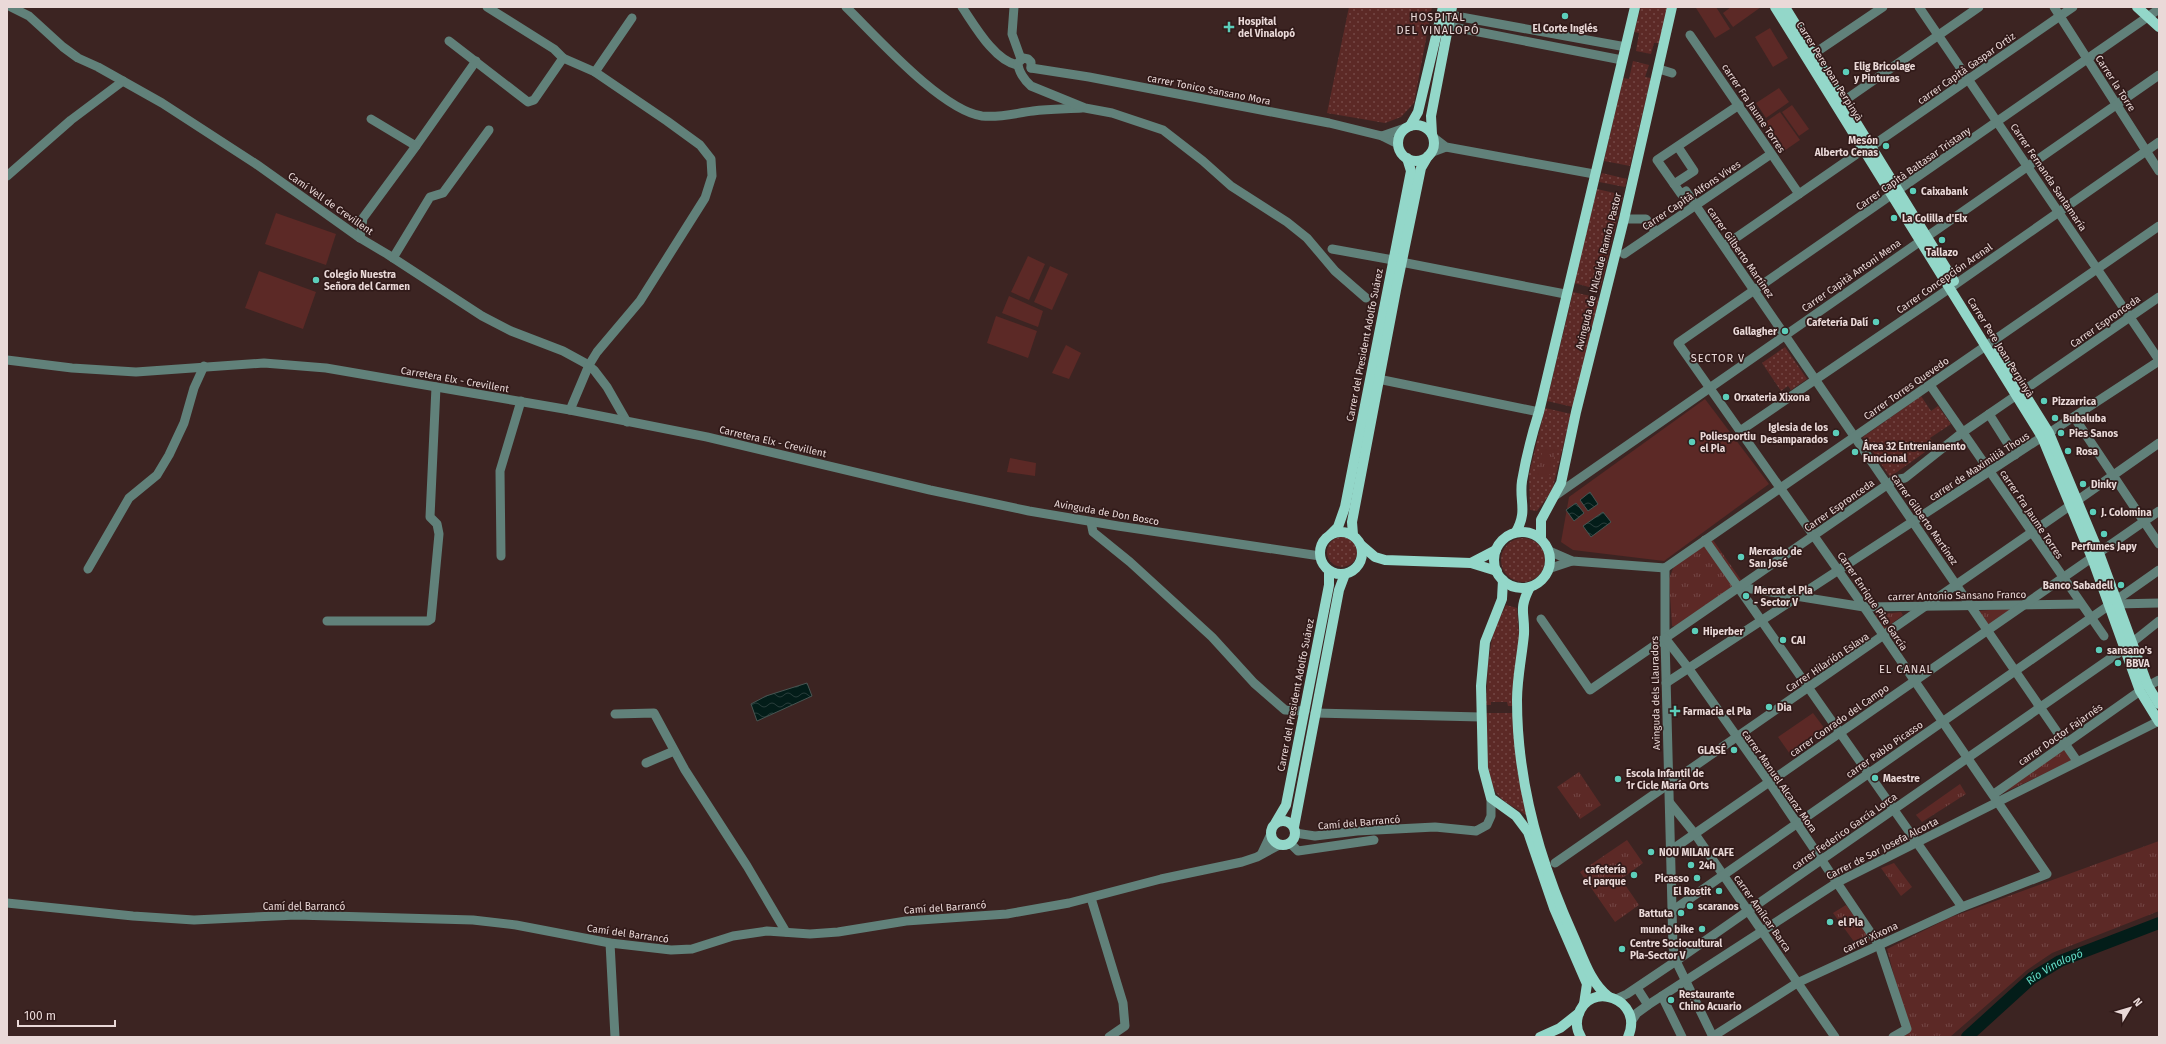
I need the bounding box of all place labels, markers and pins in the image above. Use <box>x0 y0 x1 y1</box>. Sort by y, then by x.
marker: El Corte Inglés <box>1560 11 1570 21</box>
place label: Hospital del Vinalopó <box>1238 16 1295 40</box>
marker: Hospital del Vinalopó <box>1223 21 1235 33</box>
place label: El Corte Inglés <box>1533 22 1598 35</box>
place label: Elig Bricolage y Pinturas <box>1853 61 1916 85</box>
marker: Elig Bricolage y Pinturas <box>1841 67 1851 77</box>
place label: Mesón Alberto Cenas <box>1814 134 1878 159</box>
marker: Mesón Alberto Cenas <box>1881 141 1891 151</box>
marker: Caixabank <box>1908 186 1918 196</box>
place label: Caixabank <box>1921 186 1969 198</box>
marker: La Colilla d'Elx <box>1889 213 1899 223</box>
place label: La Colilla d'Elx <box>1902 213 1968 225</box>
marker: Tallazo <box>1937 235 1947 245</box>
place label: Tallazo <box>1926 247 1958 259</box>
place label: Colegio Nuestra Señora del Carmen <box>324 269 410 293</box>
marker: Colegio Nuestra Señora del Carmen <box>311 275 321 285</box>
place label: Cafetería Dalí <box>1806 316 1868 329</box>
marker: Cafetería Dalí <box>1871 317 1881 327</box>
place label: Gallagher <box>1733 326 1778 338</box>
marker: Gallagher <box>1780 326 1790 336</box>
marker: Orxateria Xixona <box>1721 392 1731 402</box>
place label: Orxateria Xixona <box>1734 392 1810 404</box>
marker: Pizzarrica <box>2039 396 2049 406</box>
place label: Pizzarrica <box>2052 396 2097 408</box>
marker: Bubaluba <box>2050 413 2060 423</box>
place label: Bubaluba <box>2063 413 2107 425</box>
place label: Iglesia de los Desamparados <box>1760 422 1828 446</box>
marker: Iglesia de los Desamparados <box>1831 428 1841 438</box>
marker: Pies Sanos <box>2056 428 2066 438</box>
place label: Pies Sanos <box>2069 428 2118 440</box>
place label: Poliesportiu el Pla <box>1700 431 1756 455</box>
marker: Poliesportiu el Pla <box>1687 437 1697 447</box>
place label: Área 32 Entreniamento Funcional <box>1862 439 1966 465</box>
marker: Rosa <box>2063 446 2073 456</box>
place label: Rosa <box>2076 446 2099 458</box>
marker: Área 32 Entreniamento Funcional <box>1850 447 1860 457</box>
marker: Dinky <box>2078 479 2088 489</box>
place label: Dinky <box>2091 479 2118 491</box>
marker: J. Colomina <box>2088 507 2098 517</box>
place label: J. Colomina <box>2100 507 2152 519</box>
marker: Perfumes Japy <box>2099 529 2109 539</box>
place label: Perfumes Japy <box>2071 541 2138 553</box>
place label: Mercado de San José <box>1749 546 1802 570</box>
marker: Mercado de San José <box>1736 552 1746 562</box>
place label: Banco Sabadell <box>2043 580 2113 592</box>
marker: Banco Sabadell <box>2116 580 2126 590</box>
place label: Mercat el Pla - Sector V <box>1754 585 1813 609</box>
marker: Mercat el Pla - Sector V <box>1741 591 1751 601</box>
marker: Hiperber <box>1690 626 1700 636</box>
place label: Hiperber <box>1703 626 1744 638</box>
marker: CAI <box>1778 635 1788 645</box>
place label: CAI <box>1791 635 1806 647</box>
marker: sansano's <box>2094 645 2104 655</box>
place label: sansano's <box>2107 645 2152 657</box>
marker: BBVA <box>2113 658 2123 668</box>
place label: BBVA <box>2126 658 2151 670</box>
marker: Dia <box>1764 702 1774 712</box>
place label: Dia <box>1777 702 1792 714</box>
marker: Farmacia el Pla <box>1670 706 1680 716</box>
place label: Farmacia el Pla <box>1683 706 1752 718</box>
place label: GLASÉ <box>1698 743 1726 757</box>
marker: GLASÉ <box>1729 745 1739 755</box>
place label: Escola Infantil de 1r Cicle María Orts <box>1626 768 1709 792</box>
marker: Maestre <box>1870 773 1880 783</box>
place label: Maestre <box>1883 773 1920 785</box>
marker: Escola Infantil de 1r Cicle María Orts <box>1613 774 1623 784</box>
marker: NOU MILAN CAFE <box>1646 847 1656 857</box>
place label: NOU MILAN CAFE <box>1659 847 1734 859</box>
marker: 24h <box>1686 860 1696 870</box>
place label: 24h <box>1699 860 1716 872</box>
place label: cafetería el parque <box>1583 863 1627 888</box>
marker: cafetería el parque <box>1629 870 1639 880</box>
place label: Picasso <box>1655 873 1689 885</box>
marker: Picasso <box>1692 873 1702 883</box>
place label: El Rostit <box>1673 886 1711 898</box>
marker: El Rostit <box>1714 886 1724 896</box>
marker: scaranos <box>1685 901 1695 911</box>
place label: scaranos <box>1698 901 1739 913</box>
place label: Battuta <box>1639 908 1674 920</box>
marker: Battuta <box>1676 908 1686 918</box>
marker: el Pla <box>1825 917 1835 927</box>
place label: el Pla <box>1838 917 1864 929</box>
place label: mundo bike <box>1640 924 1694 936</box>
marker: mundo bike <box>1697 924 1707 934</box>
place label: Centre Sociocultural Pla-Sector V <box>1630 938 1722 962</box>
marker: Centre Sociocultural Pla-Sector V <box>1617 944 1627 954</box>
place label: Restaurante Chino Acuario <box>1679 989 1742 1013</box>
marker: Restaurante Chino Acuario <box>1666 995 1676 1005</box>

